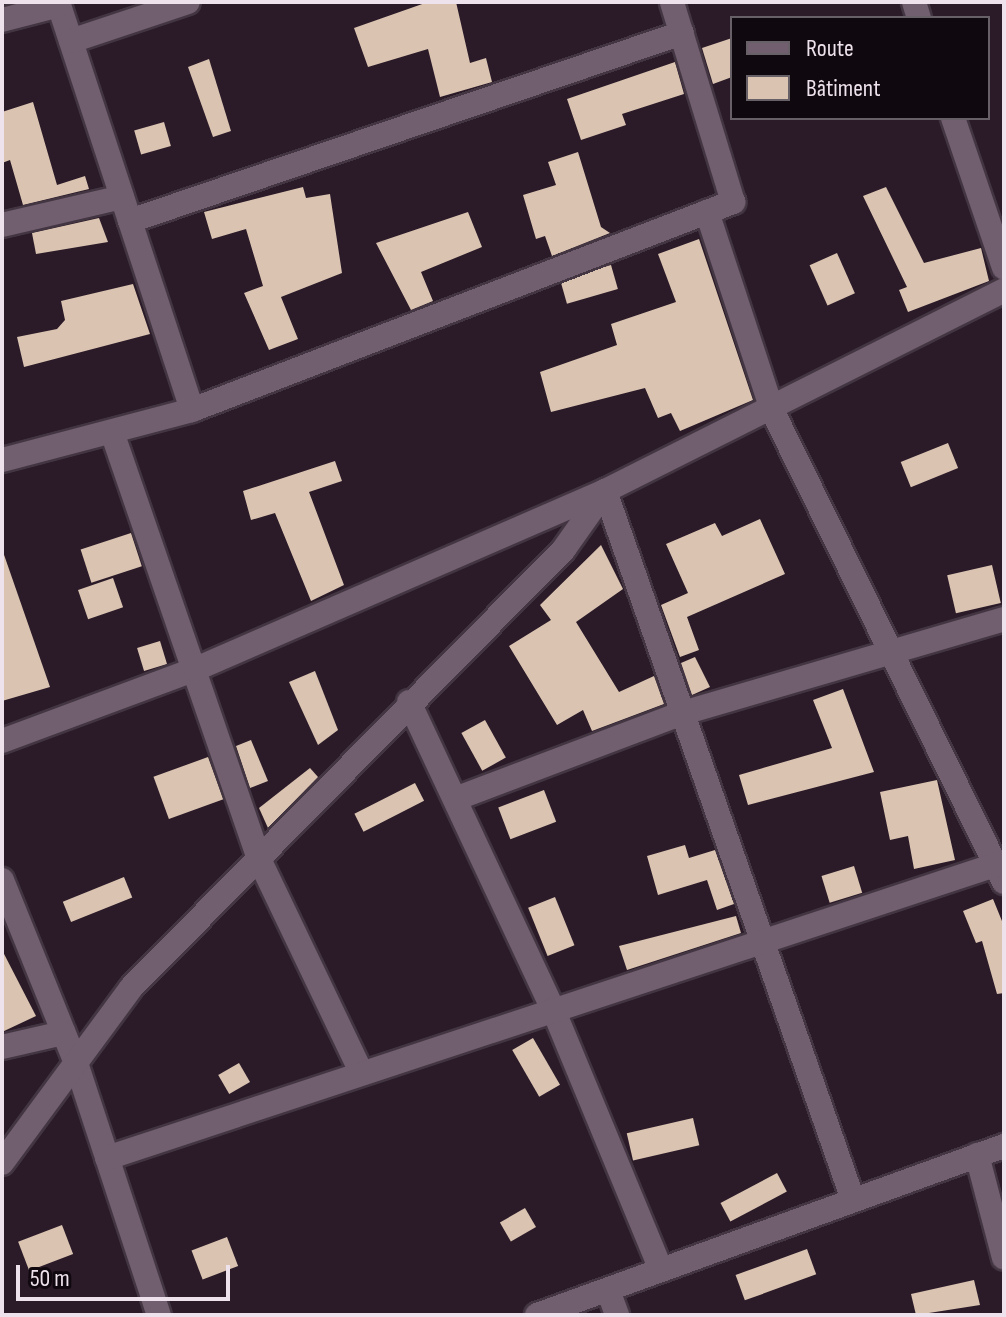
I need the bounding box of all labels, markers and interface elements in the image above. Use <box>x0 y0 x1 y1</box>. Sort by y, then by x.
legend <box>730 16 990 120</box>
text: Route <box>806 34 854 63</box>
text: Bâtiment <box>806 74 881 103</box>
scale bar <box>20 1249 234 1299</box>
text: 50 m <box>30 1264 70 1293</box>

